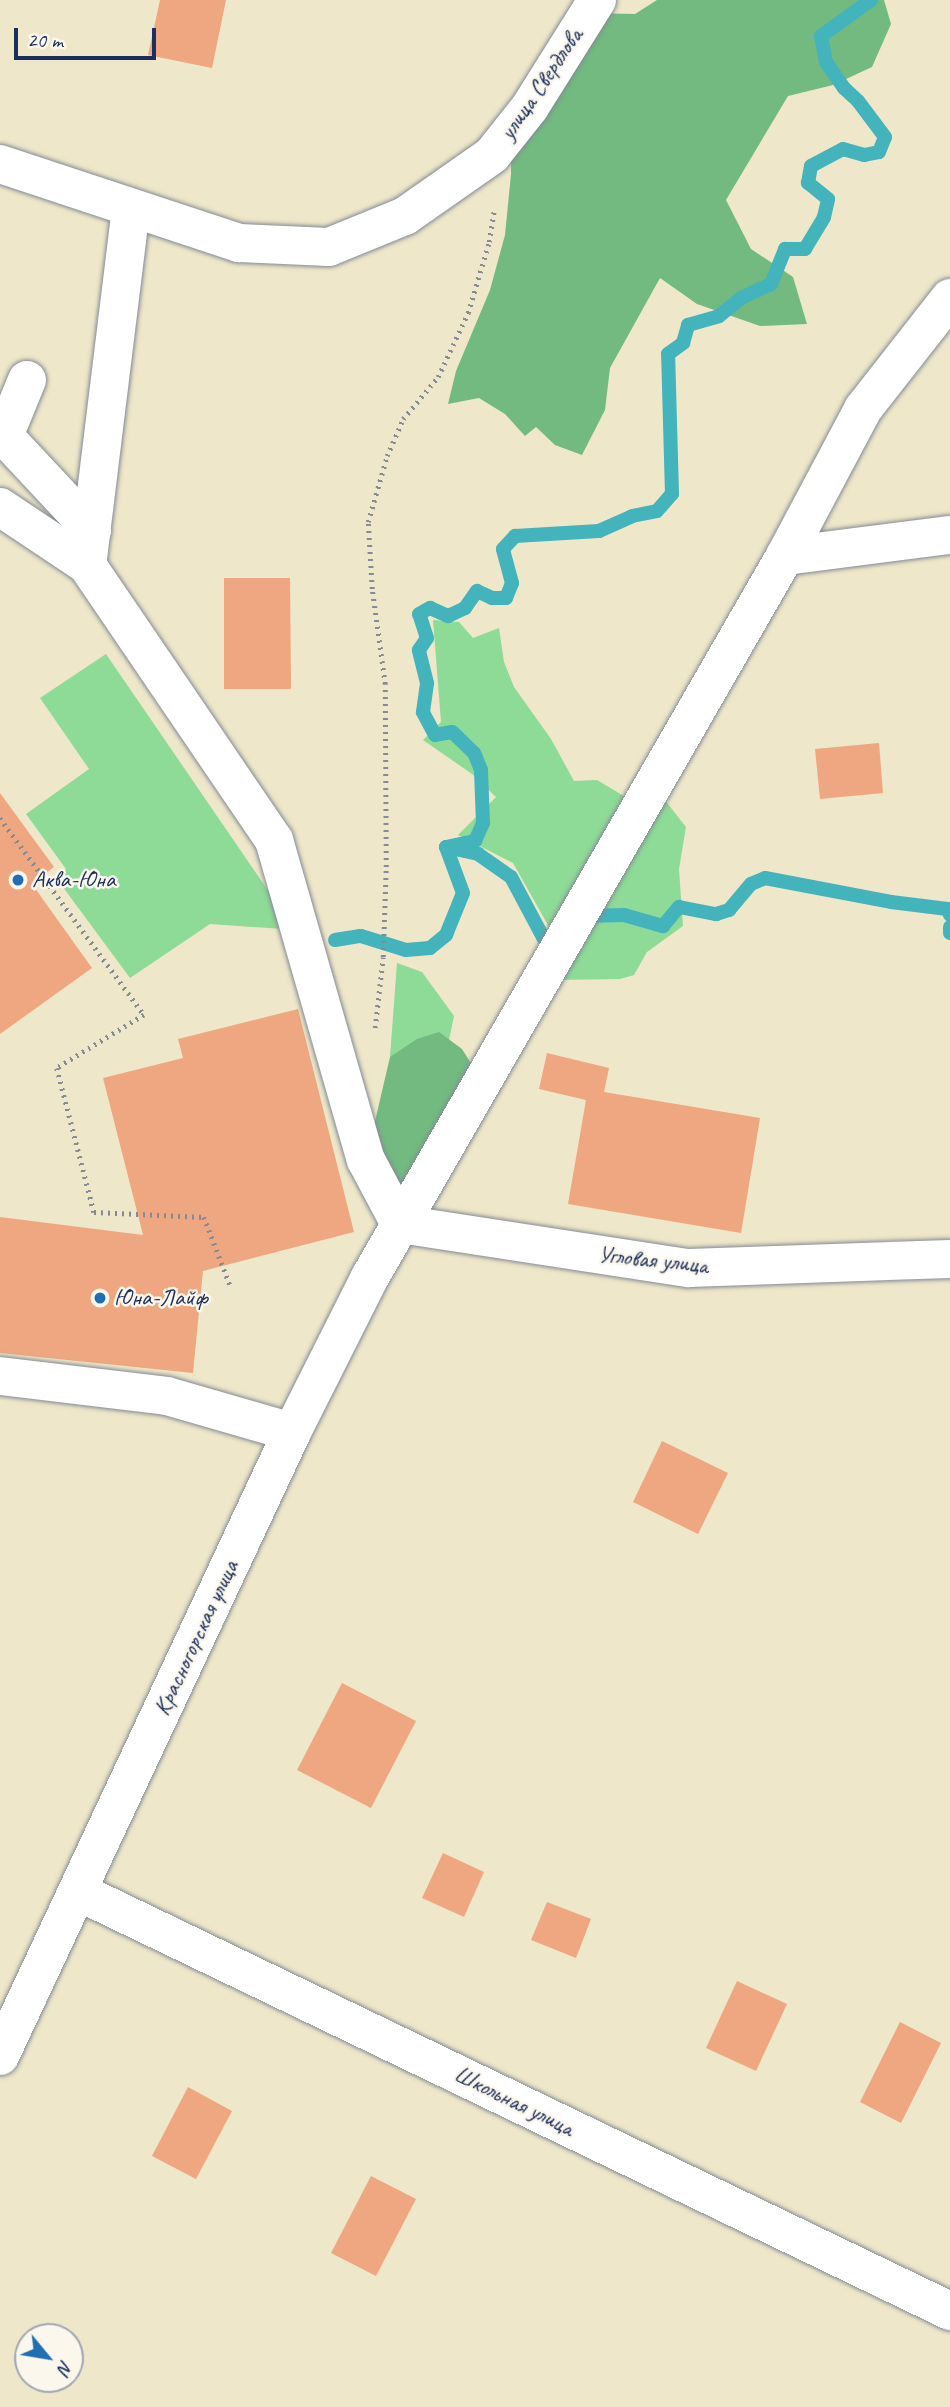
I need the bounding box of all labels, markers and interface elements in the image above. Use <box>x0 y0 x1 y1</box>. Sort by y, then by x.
scale bar <box>18 14 159 58</box>
street label: улица Свердлова <box>493 23 589 145</box>
text: 20 m <box>27 27 63 53</box>
place label: Аква-Юна <box>32 866 115 894</box>
marker: Аква-Юна <box>10 872 26 888</box>
street label: Угловая улица <box>597 1240 709 1280</box>
place label: Юна-Лайф <box>114 1284 207 1312</box>
marker: Юна-Лайф <box>92 1290 108 1306</box>
street label: Красногорская улица <box>147 1555 245 1721</box>
street label: Школьная улица <box>449 2059 579 2143</box>
north arrow <box>14 2323 84 2393</box>
text: N <box>52 2356 79 2379</box>

